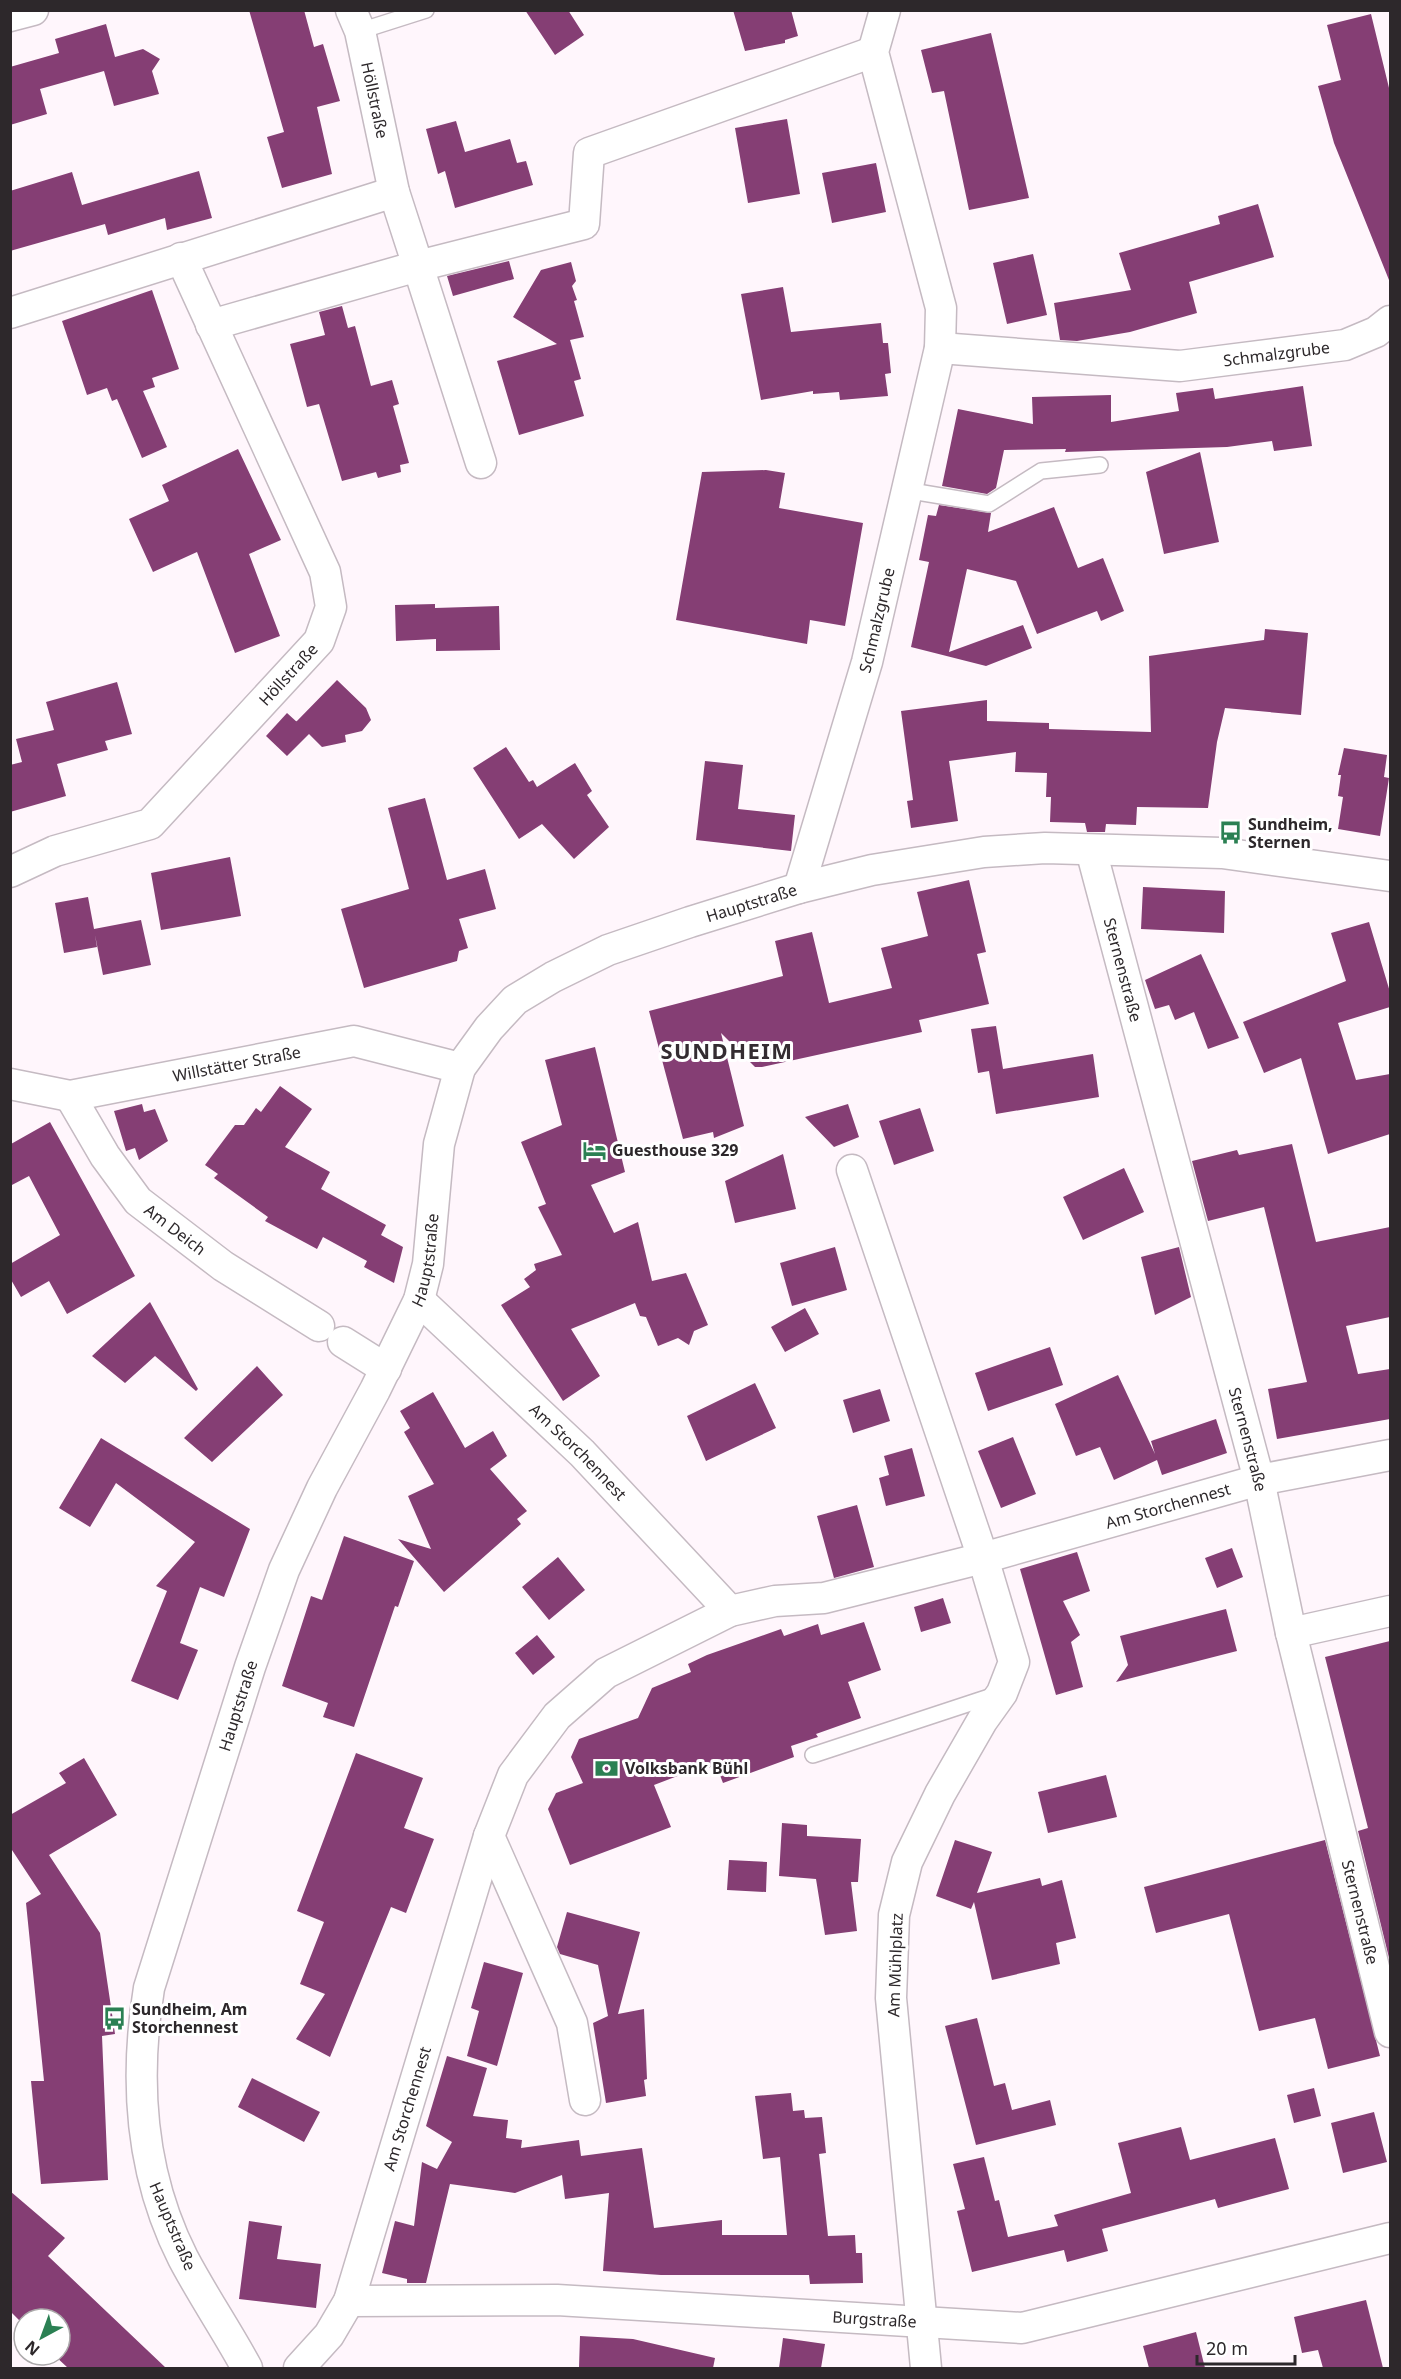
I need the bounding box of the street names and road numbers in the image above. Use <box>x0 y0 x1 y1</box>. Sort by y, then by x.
street label: Höllstraße <box>356 60 394 140</box>
street label: Schmalzgrube <box>1222 336 1331 371</box>
street label: Schmalzgrube <box>853 565 900 675</box>
street label: Höllstraße <box>254 638 323 710</box>
street label: Hauptstraße <box>703 878 800 927</box>
street label: Sternenstraße <box>1099 915 1147 1024</box>
street label: Willstätter Straße <box>171 1041 303 1087</box>
street label: Am Deich <box>140 1199 210 1260</box>
street label: Hauptstraße <box>406 1213 444 1311</box>
street label: Sternenstraße <box>1224 1385 1272 1493</box>
street label: Am Storchennest <box>525 1398 632 1505</box>
street label: Am Storchennest <box>1103 1478 1233 1534</box>
street label: Hauptstraße <box>213 1657 263 1754</box>
street label: Sternenstraße <box>1337 1858 1384 1967</box>
street label: Am Mühlplatz <box>882 1913 908 2017</box>
street label: Am Storchennest <box>378 2044 436 2173</box>
street label: Hauptstraße <box>144 2178 202 2274</box>
street label: Burgstraße <box>832 2306 917 2333</box>

